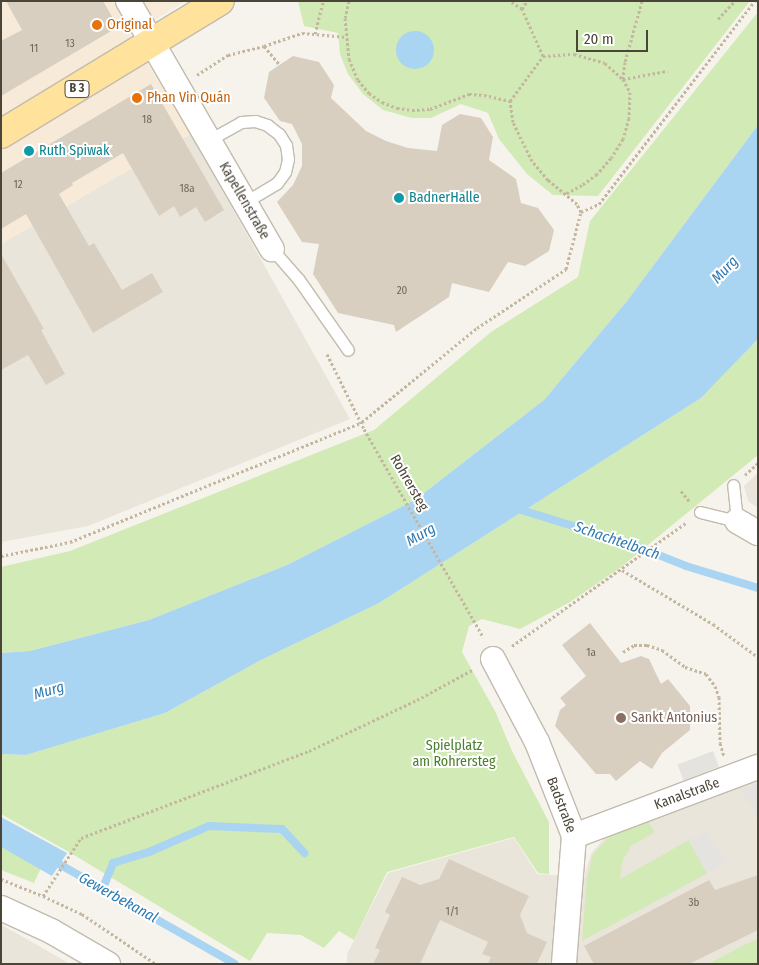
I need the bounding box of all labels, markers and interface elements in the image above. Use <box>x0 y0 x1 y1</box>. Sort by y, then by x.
place label: Original <box>107 17 152 33</box>
marker: Original <box>91 19 103 31</box>
scale bar <box>579 20 652 52</box>
text: 20 m <box>584 30 614 48</box>
house number: 13 <box>65 37 75 51</box>
house number: 11 <box>30 42 38 56</box>
road number: B 3 <box>64 80 90 98</box>
place label: Phan Vin Quán <box>147 90 231 106</box>
marker: Phan Vin Quán <box>131 92 143 104</box>
house number: 18 <box>142 113 152 127</box>
place label: Ruth Spiwak <box>39 143 109 159</box>
marker: Ruth Spiwak <box>23 145 35 157</box>
street label: Kapellenstraße <box>215 159 273 243</box>
house number: 12 <box>13 178 23 192</box>
house number: 18a <box>179 182 195 196</box>
place label: BadnerHalle <box>409 190 480 206</box>
marker: BadnerHalle <box>393 192 405 204</box>
water label: Murg <box>708 253 742 287</box>
house number: 20 <box>397 284 407 298</box>
street label: Rohrersteg <box>386 452 432 514</box>
water label: Schachtelbach <box>572 518 662 564</box>
water label: Murg <box>403 519 439 551</box>
house number: 1a <box>586 646 596 660</box>
water label: Murg <box>32 678 66 704</box>
place label: Sankt Antonius <box>631 710 717 726</box>
marker: Sankt Antonius <box>615 712 627 724</box>
park label: Spielplatz am Rohrersteg <box>412 738 496 770</box>
street label: Kanalstraße <box>652 774 722 814</box>
street label: Badstraße <box>543 775 579 835</box>
water label: Gewerbekanal <box>75 869 161 927</box>
house number: 3b <box>689 896 699 910</box>
house number: 1/1 <box>445 905 459 919</box>

